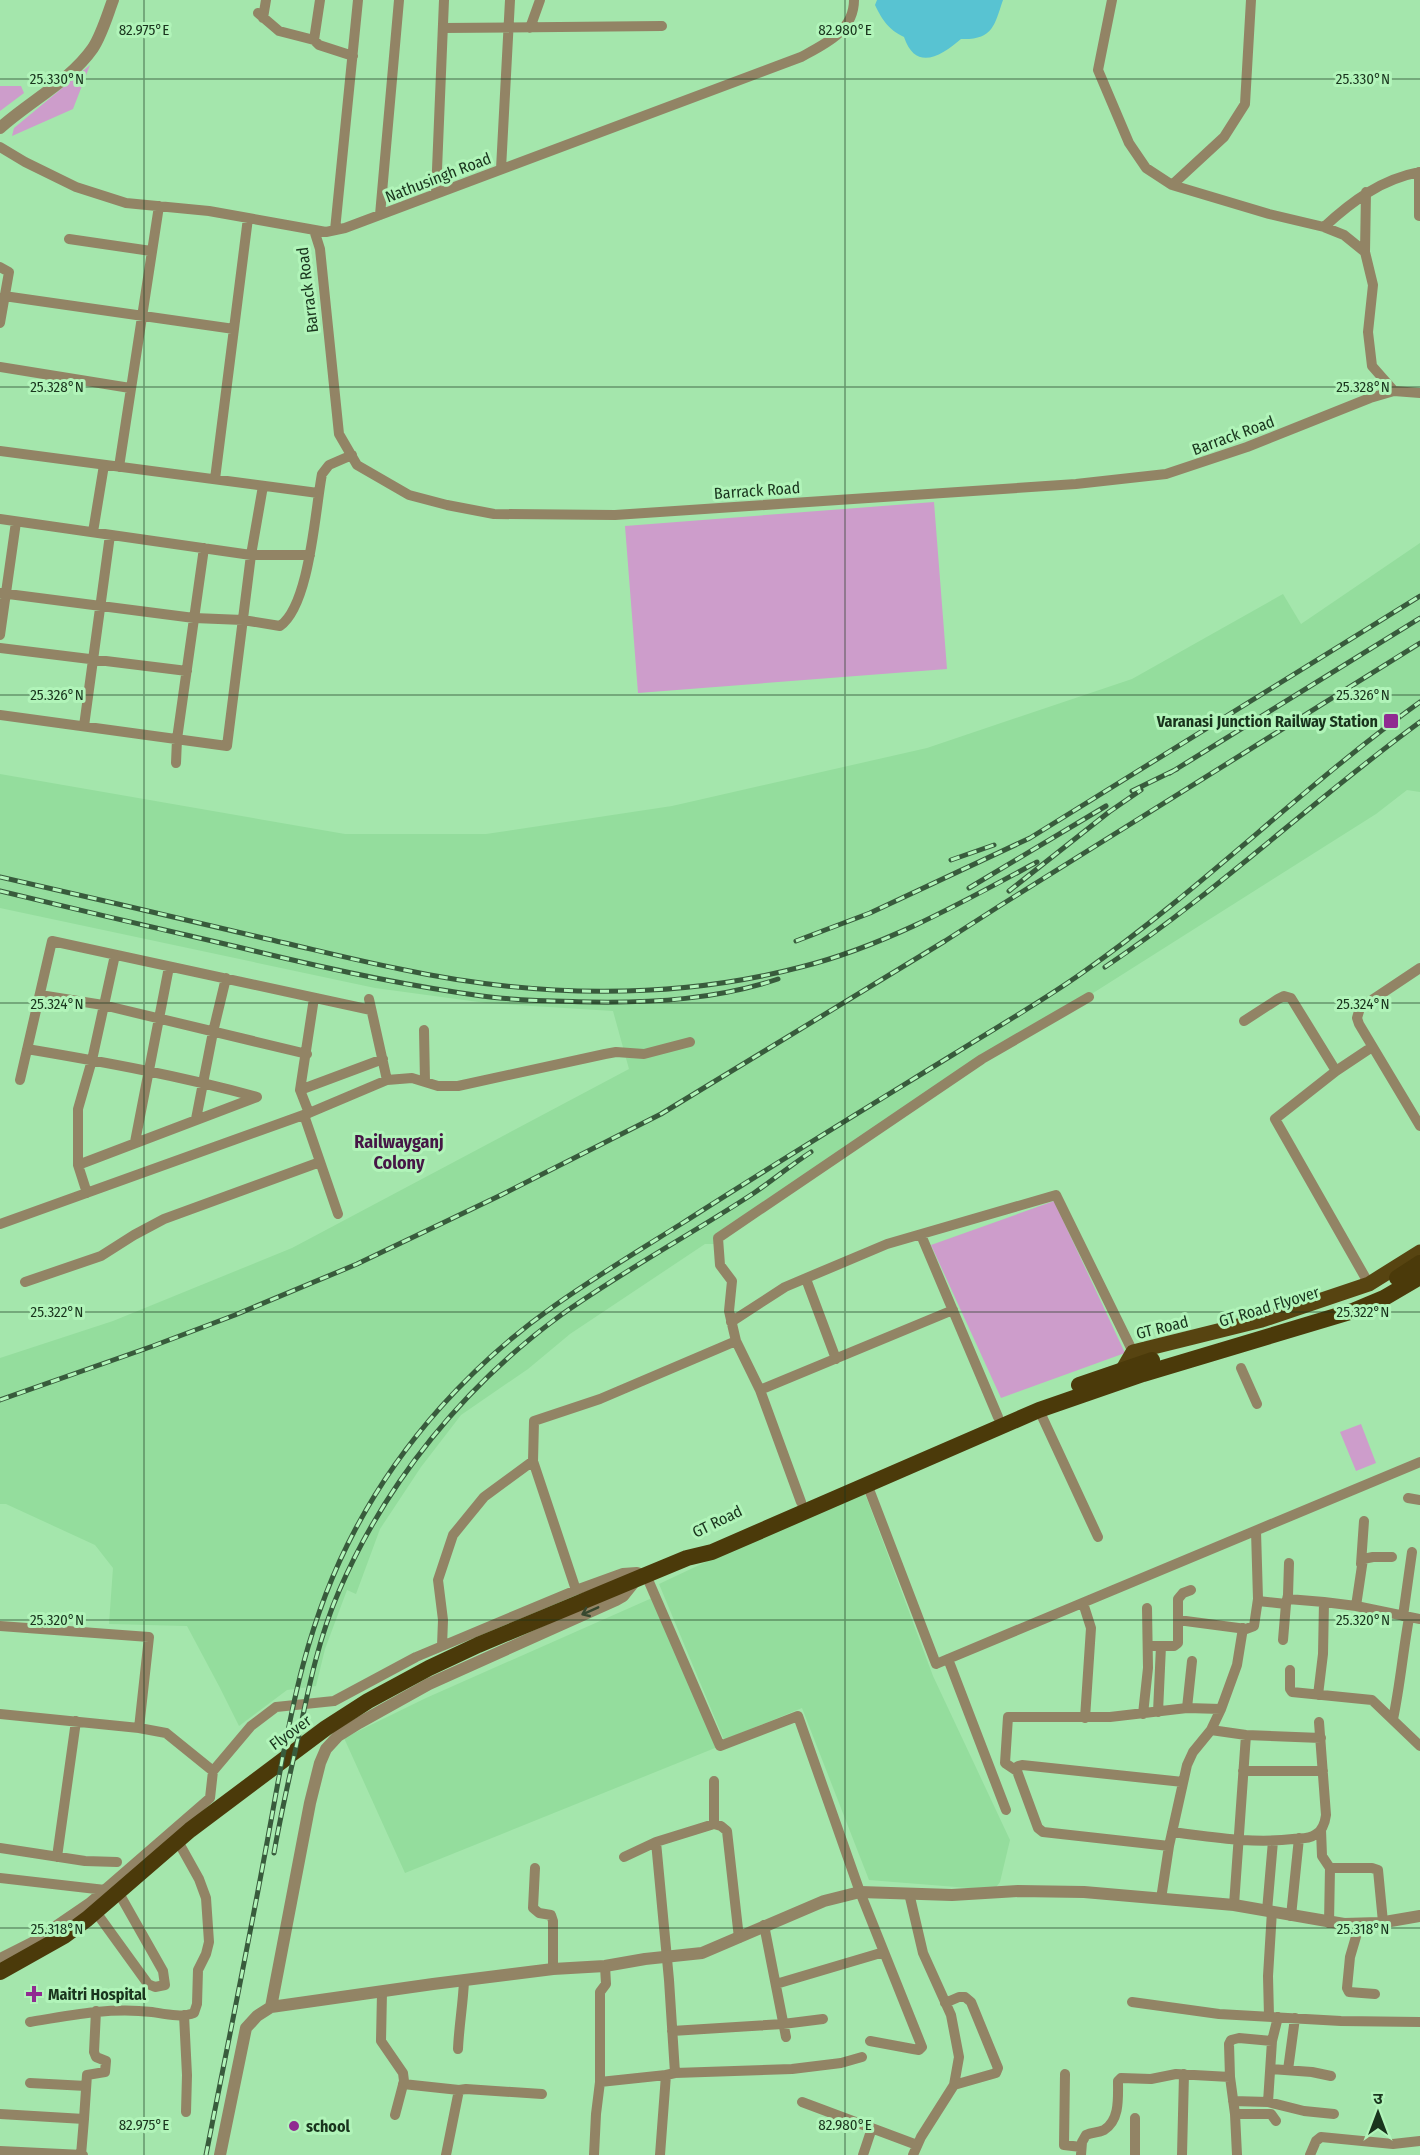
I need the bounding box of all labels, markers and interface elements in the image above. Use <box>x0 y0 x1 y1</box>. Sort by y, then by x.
text: 82.975°E <box>119 21 169 39</box>
text: 82.980°E <box>818 21 872 39</box>
text: 25.330°N <box>30 70 84 88</box>
text: 25.330°N <box>1336 70 1390 88</box>
street label: Nathusingh Road <box>383 149 494 206</box>
street label: Barrack Road <box>293 246 322 334</box>
text: 25.328°N <box>30 378 84 396</box>
text: 25.328°N <box>1336 378 1390 396</box>
street label: Barrack Road <box>1189 412 1277 459</box>
street label: Barrack Road <box>713 478 801 503</box>
text: 25.326°N <box>30 686 84 704</box>
text: 25.326°N <box>1336 686 1390 704</box>
place label: Varanasi Junction Railway Station <box>1156 712 1378 731</box>
marker: Varanasi Junction Railway Station <box>1382 712 1400 730</box>
text: 25.324°N <box>30 995 84 1013</box>
text: 25.324°N <box>1336 995 1390 1013</box>
district label: Railwayganj Colony <box>354 1131 444 1174</box>
street label: GT Road Flyover <box>1217 1282 1322 1331</box>
text: 25.322°N <box>31 1303 83 1321</box>
text: 25.322°N <box>1337 1303 1389 1321</box>
street label: GT Road <box>1134 1312 1190 1343</box>
street label: GT Road <box>689 1501 745 1542</box>
one-way arrow <box>582 1606 600 1617</box>
text: 25.320°N <box>30 1611 84 1629</box>
text: 25.320°N <box>1336 1611 1390 1629</box>
street label: Flyover <box>266 1711 315 1754</box>
text: 25.318°N <box>31 1920 83 1938</box>
text: 25.318°N <box>1337 1920 1389 1938</box>
marker: Maitri Hospital <box>25 1985 43 2003</box>
place label: Maitri Hospital <box>48 1985 147 2004</box>
north arrow <box>1348 2083 1408 2143</box>
text: उ <box>1373 2089 1383 2108</box>
text: 82.975°E <box>119 2116 169 2134</box>
text: 82.980°E <box>818 2116 872 2134</box>
place label: school <box>306 2117 350 2136</box>
marker: school <box>287 2119 301 2133</box>

